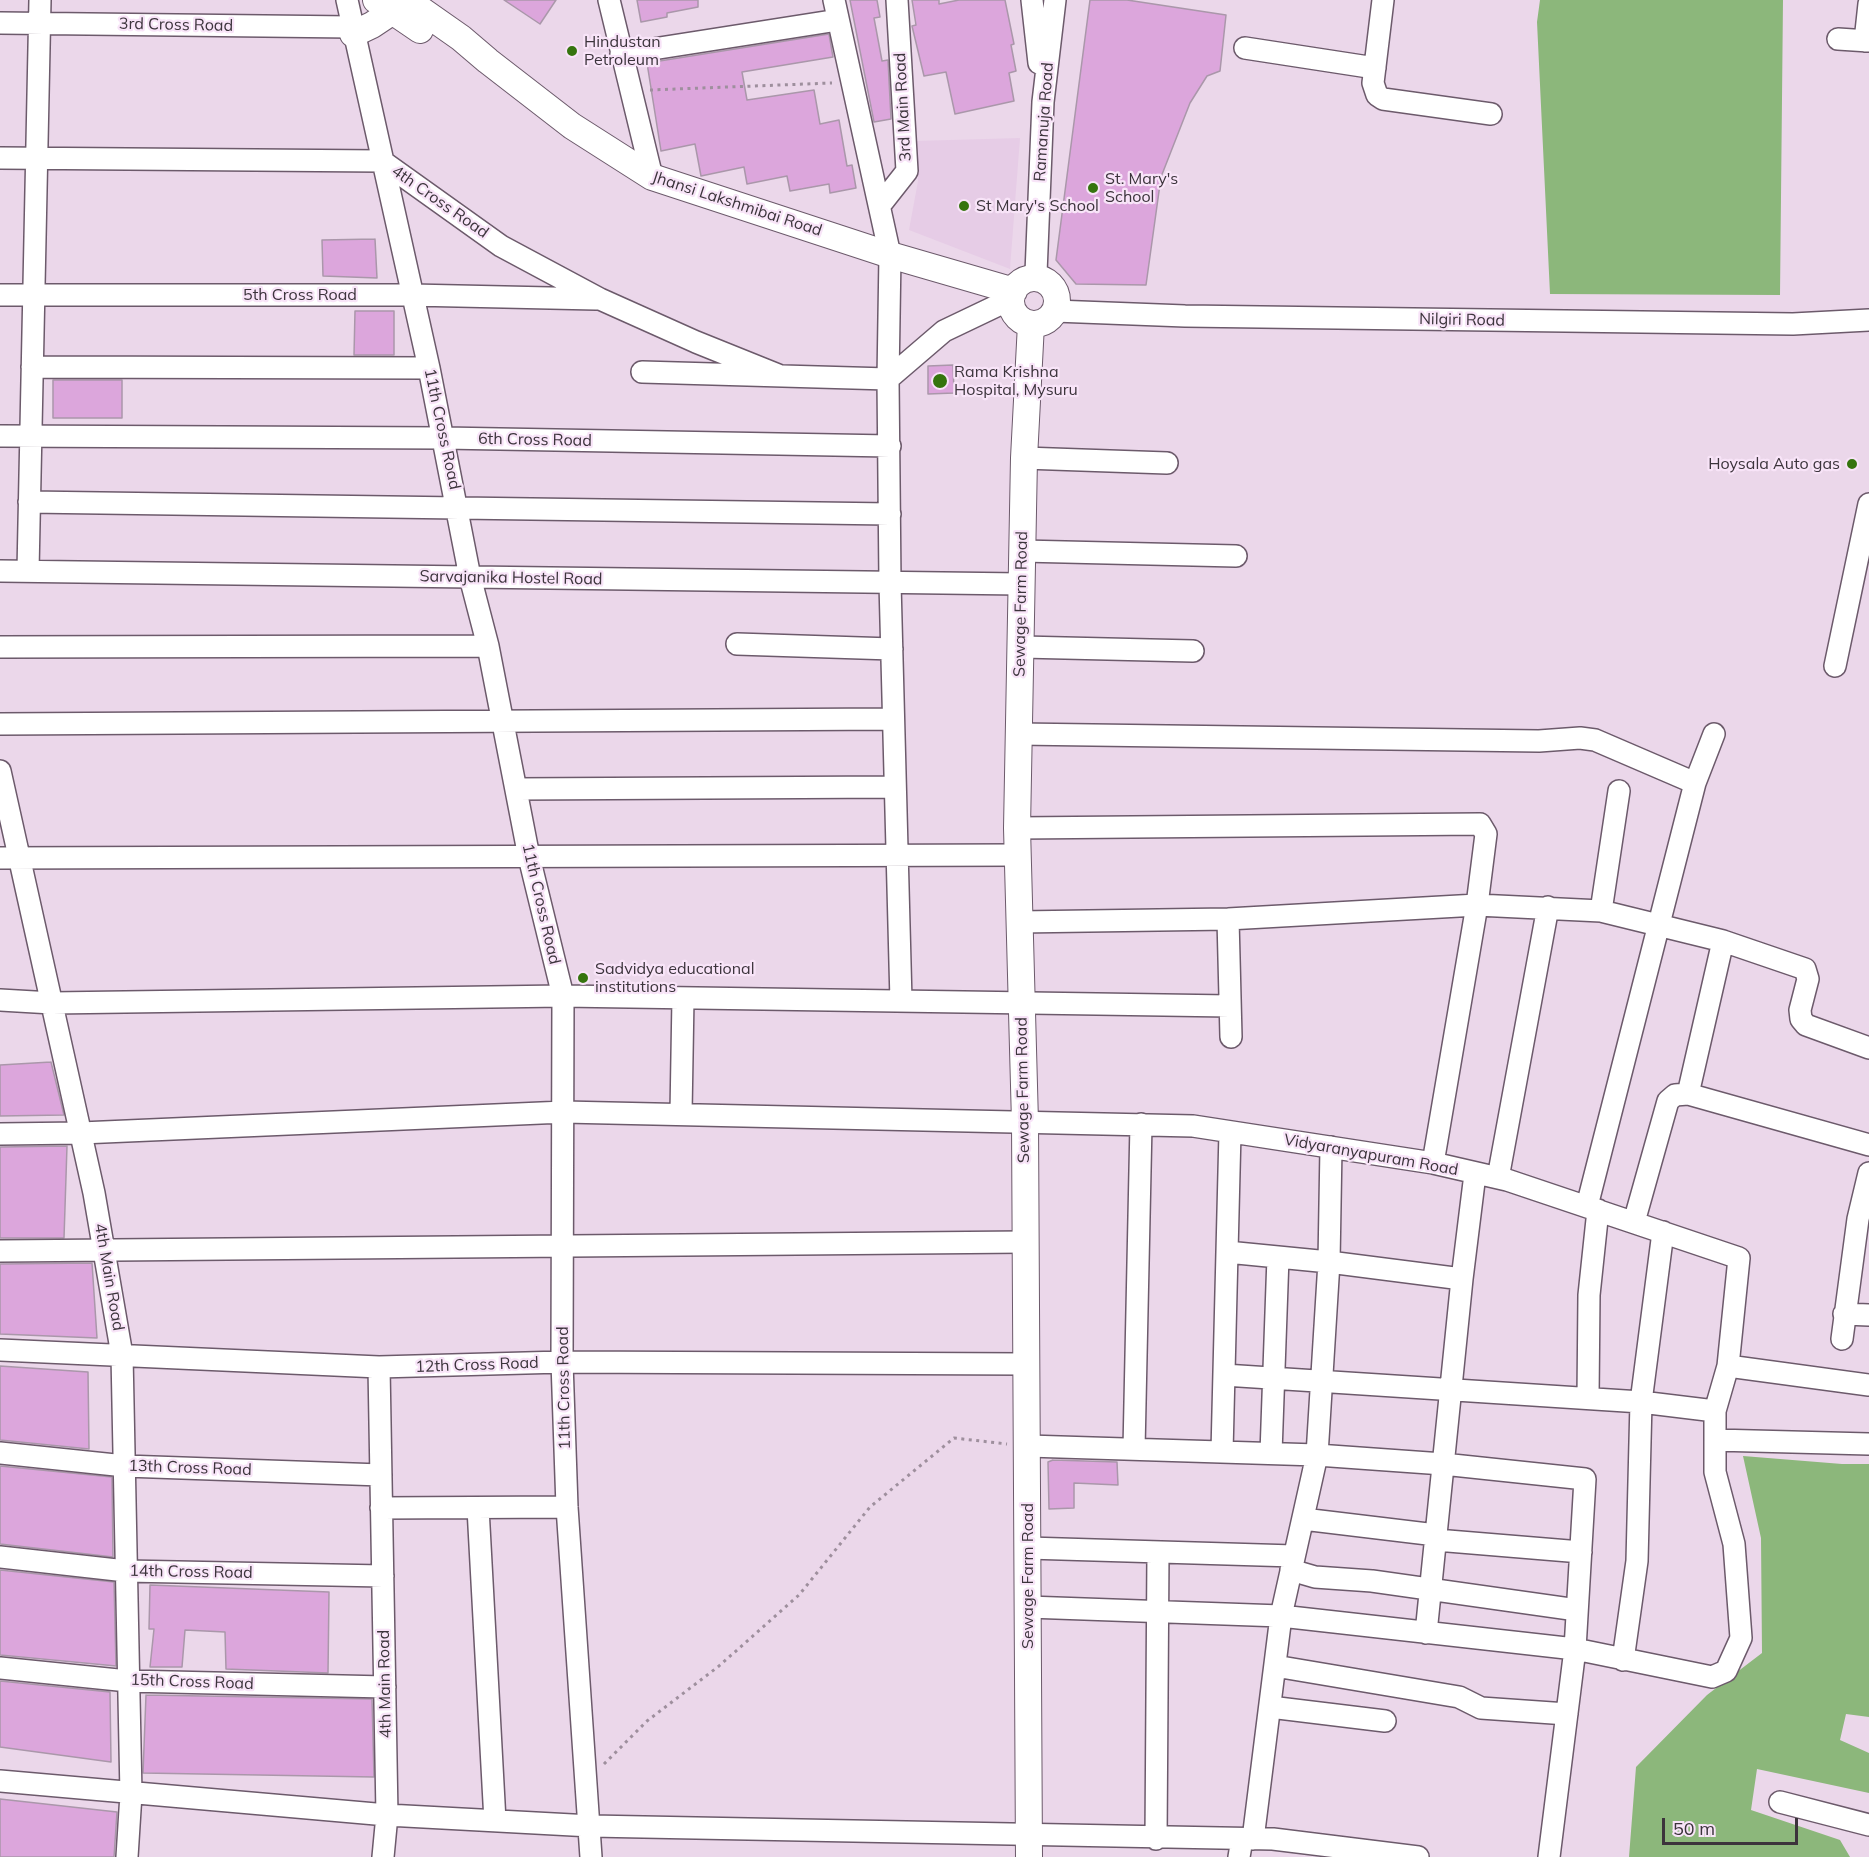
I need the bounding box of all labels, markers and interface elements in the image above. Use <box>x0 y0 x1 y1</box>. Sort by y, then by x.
street label: 3rd Cross Road <box>119 14 233 36</box>
place label: Hindustan Petroleum <box>584 32 661 70</box>
marker: Hindustan Petroleum <box>565 44 579 58</box>
street label: 3rd Main Road <box>891 52 915 162</box>
street label: Ramanuja Road <box>1030 62 1058 182</box>
street label: 4th Cross Road <box>388 161 492 243</box>
street label: Jhansi Lakshmibai Road <box>650 167 824 241</box>
place label: St. Mary's School <box>1105 169 1178 207</box>
marker: St. Mary's School <box>1086 181 1100 195</box>
place label: St Mary's School <box>976 196 1099 216</box>
marker: St Mary's School <box>957 199 971 213</box>
street label: 5th Cross Road <box>243 285 357 305</box>
street label: Nilgiri Road <box>1419 310 1505 330</box>
place label: Rama Krishna Hospital, Mysuru <box>954 362 1078 400</box>
street label: 11th Cross Road <box>420 367 464 491</box>
marker: Rama Krishna Hospital, Mysuru <box>931 372 949 390</box>
street label: 6th Cross Road <box>478 429 592 451</box>
place label: Hoysala Auto gas <box>1708 454 1840 474</box>
marker: Hoysala Auto gas <box>1845 457 1859 471</box>
street label: Sewage Farm Road <box>1010 531 1032 677</box>
street label: Sarvajanika Hostel Road <box>419 567 603 589</box>
street label: 11th Cross Road <box>518 842 564 966</box>
place label: Sadvidya educational institutions <box>595 959 755 997</box>
marker: Sadvidya educational institutions <box>576 971 590 985</box>
street label: Sewage Farm Road <box>1012 1017 1034 1163</box>
street label: Vidyaranyapuram Road <box>1282 1130 1460 1180</box>
street label: 4th Main Road <box>90 1222 128 1332</box>
street label: 11th Cross Road <box>553 1326 575 1450</box>
street label: 12th Cross Road <box>415 1353 539 1377</box>
street label: 13th Cross Road <box>128 1456 252 1480</box>
street label: Sewage Farm Road <box>1018 1503 1038 1649</box>
street label: 14th Cross Road <box>129 1561 253 1583</box>
street label: 4th Main Road <box>374 1630 396 1738</box>
street label: 15th Cross Road <box>130 1670 254 1694</box>
scale bar <box>1665 1806 1802 1844</box>
text: 50 m <box>1673 1817 1715 1840</box>

